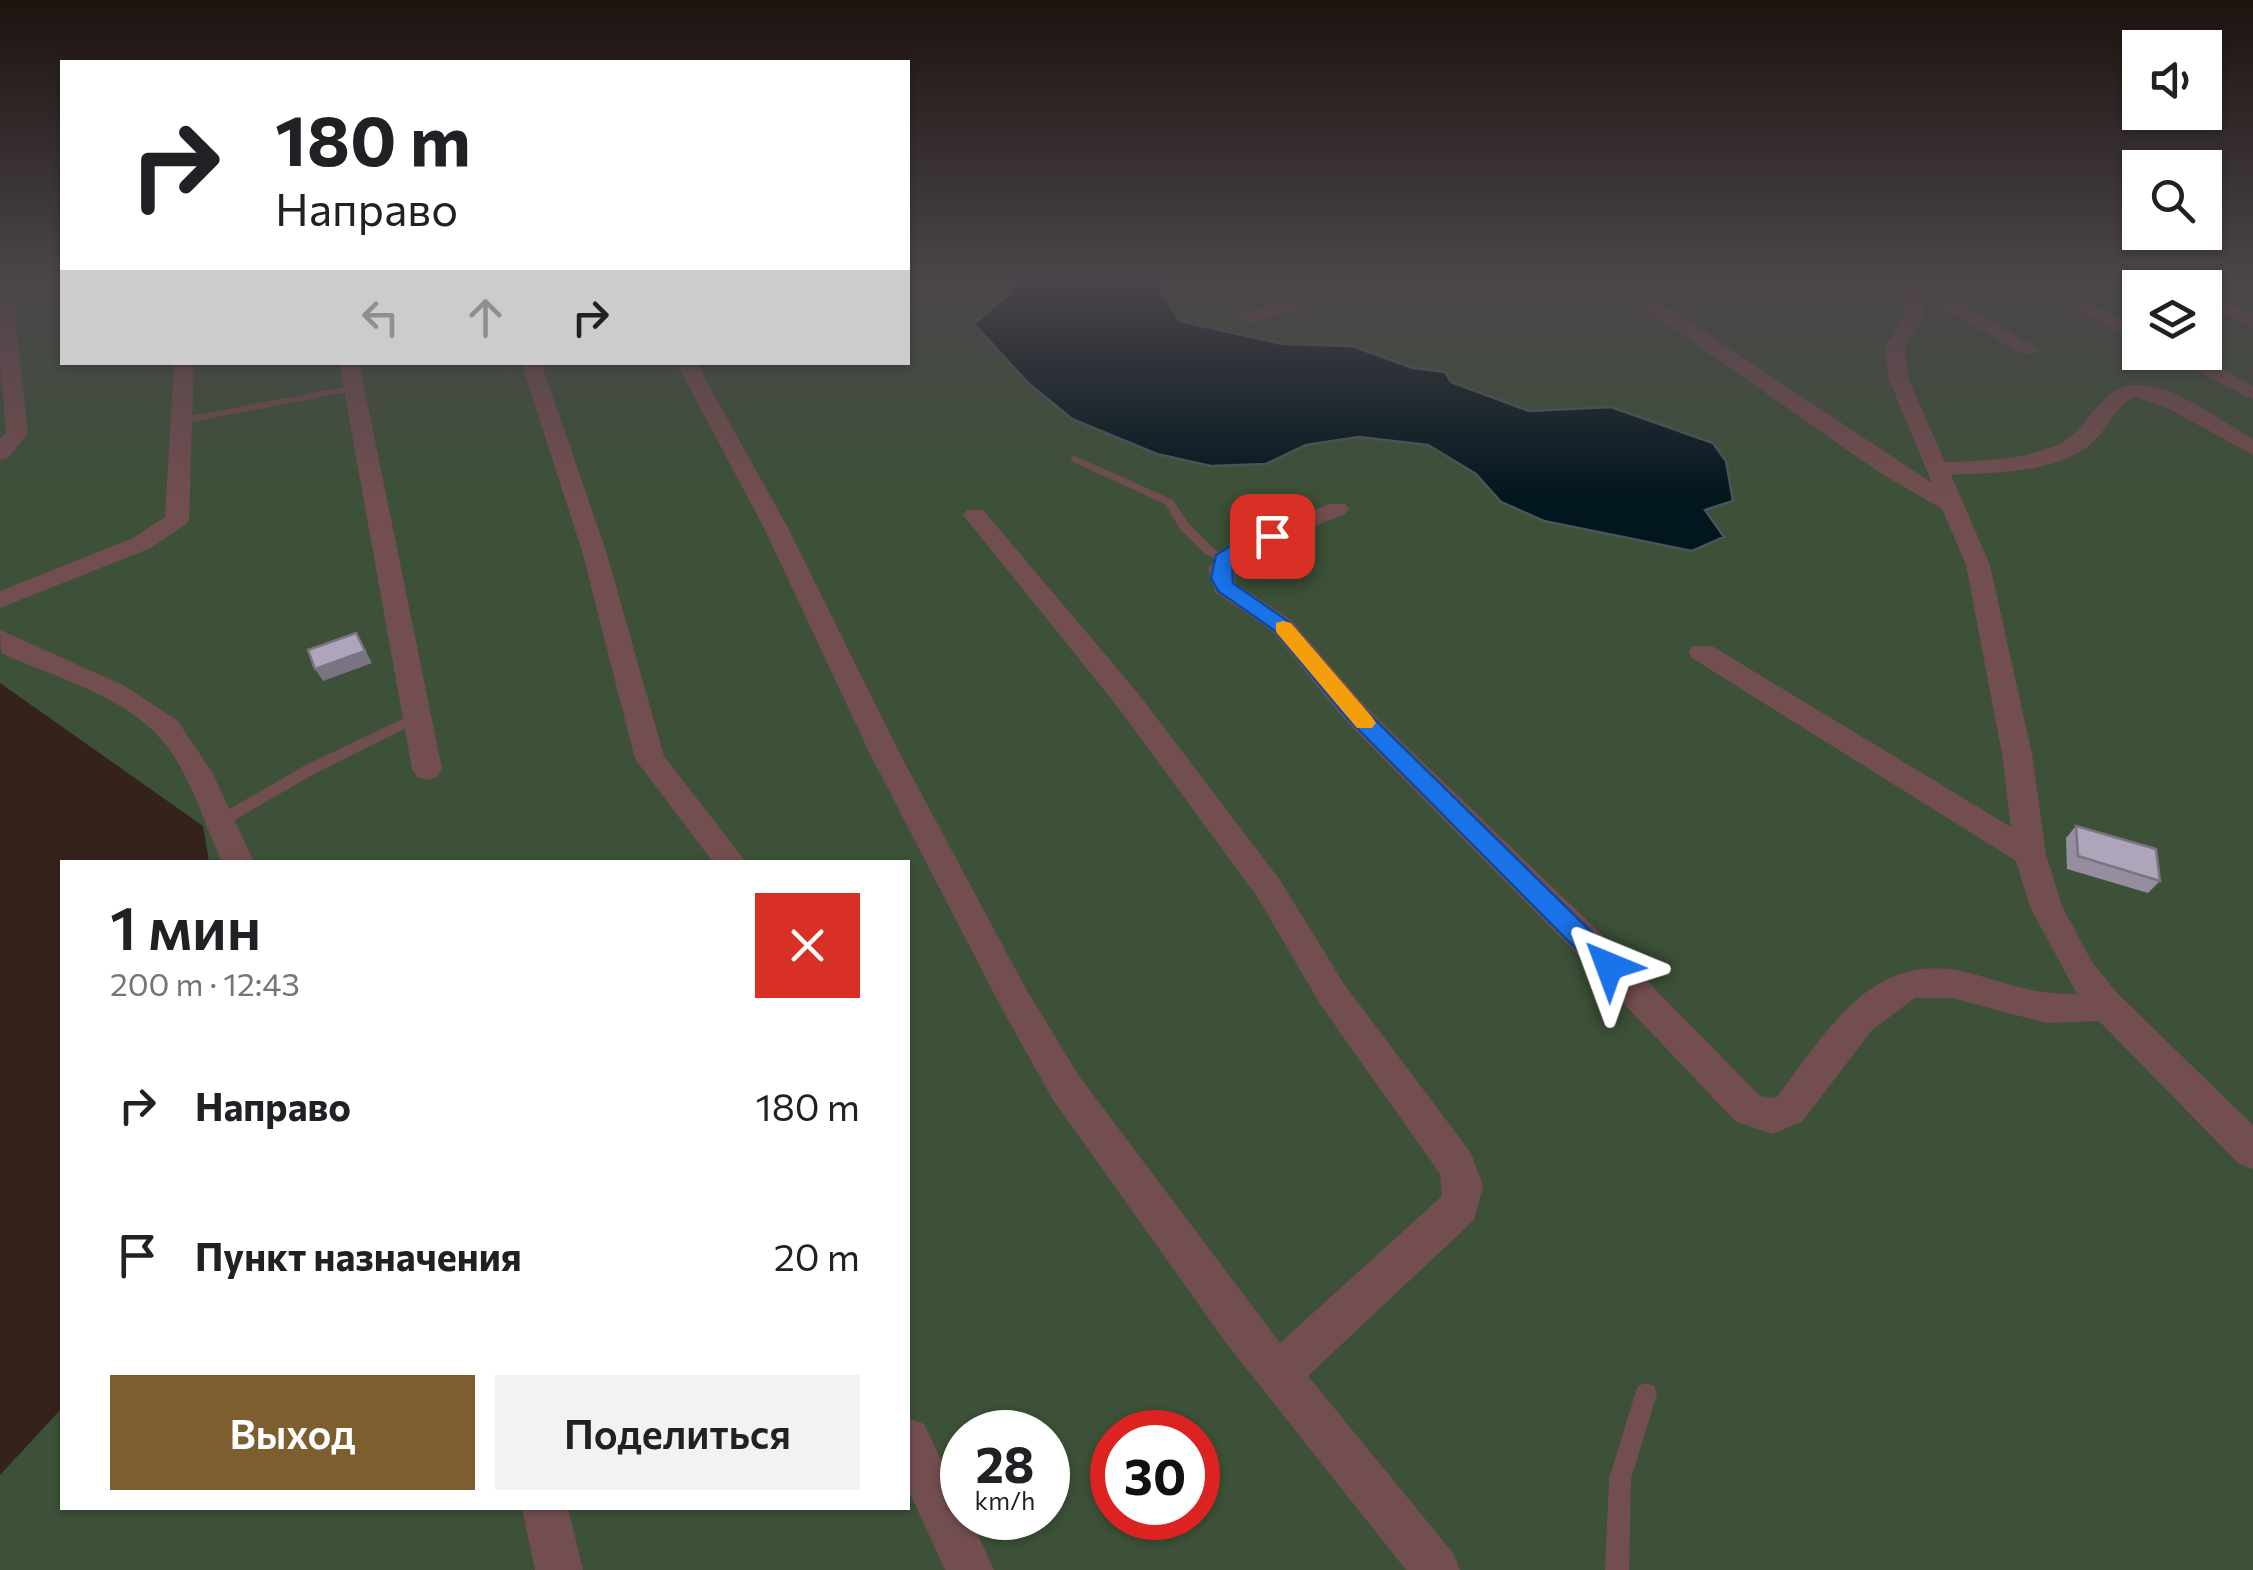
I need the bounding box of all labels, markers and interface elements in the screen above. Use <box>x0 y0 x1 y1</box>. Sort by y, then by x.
map controls <box>2122 30 2222 370</box>
button: sound <box>2122 30 2222 130</box>
text: 180 m <box>275 95 471 180</box>
icon: right <box>110 100 240 230</box>
button: search <box>2122 150 2222 250</box>
text: Направо <box>275 180 458 235</box>
button: layers <box>2122 270 2222 370</box>
icon: left <box>353 290 408 345</box>
icon: ahead <box>458 290 513 345</box>
icon: right <box>563 290 618 345</box>
pin <box>1230 494 1315 579</box>
icon: arrive <box>1245 509 1300 564</box>
text: 1 мин <box>110 889 261 962</box>
button: close <box>755 893 860 998</box>
position arrow <box>1557 914 1661 1018</box>
text: 200 m · 12:43 <box>110 963 300 1003</box>
icon: right <box>110 1078 165 1133</box>
text: Направо <box>195 1082 351 1129</box>
text: 180 m <box>755 1082 860 1129</box>
icon: arrive <box>110 1228 165 1283</box>
text: Пункт назначения <box>195 1232 522 1279</box>
text: 20 m <box>774 1232 860 1279</box>
button: Выход <box>110 1375 475 1490</box>
button: Поделиться <box>495 1375 860 1490</box>
speed limit sign: 30 <box>1090 1410 1220 1540</box>
text: 28 <box>975 1432 1035 1493</box>
text: km/h <box>975 1485 1035 1515</box>

